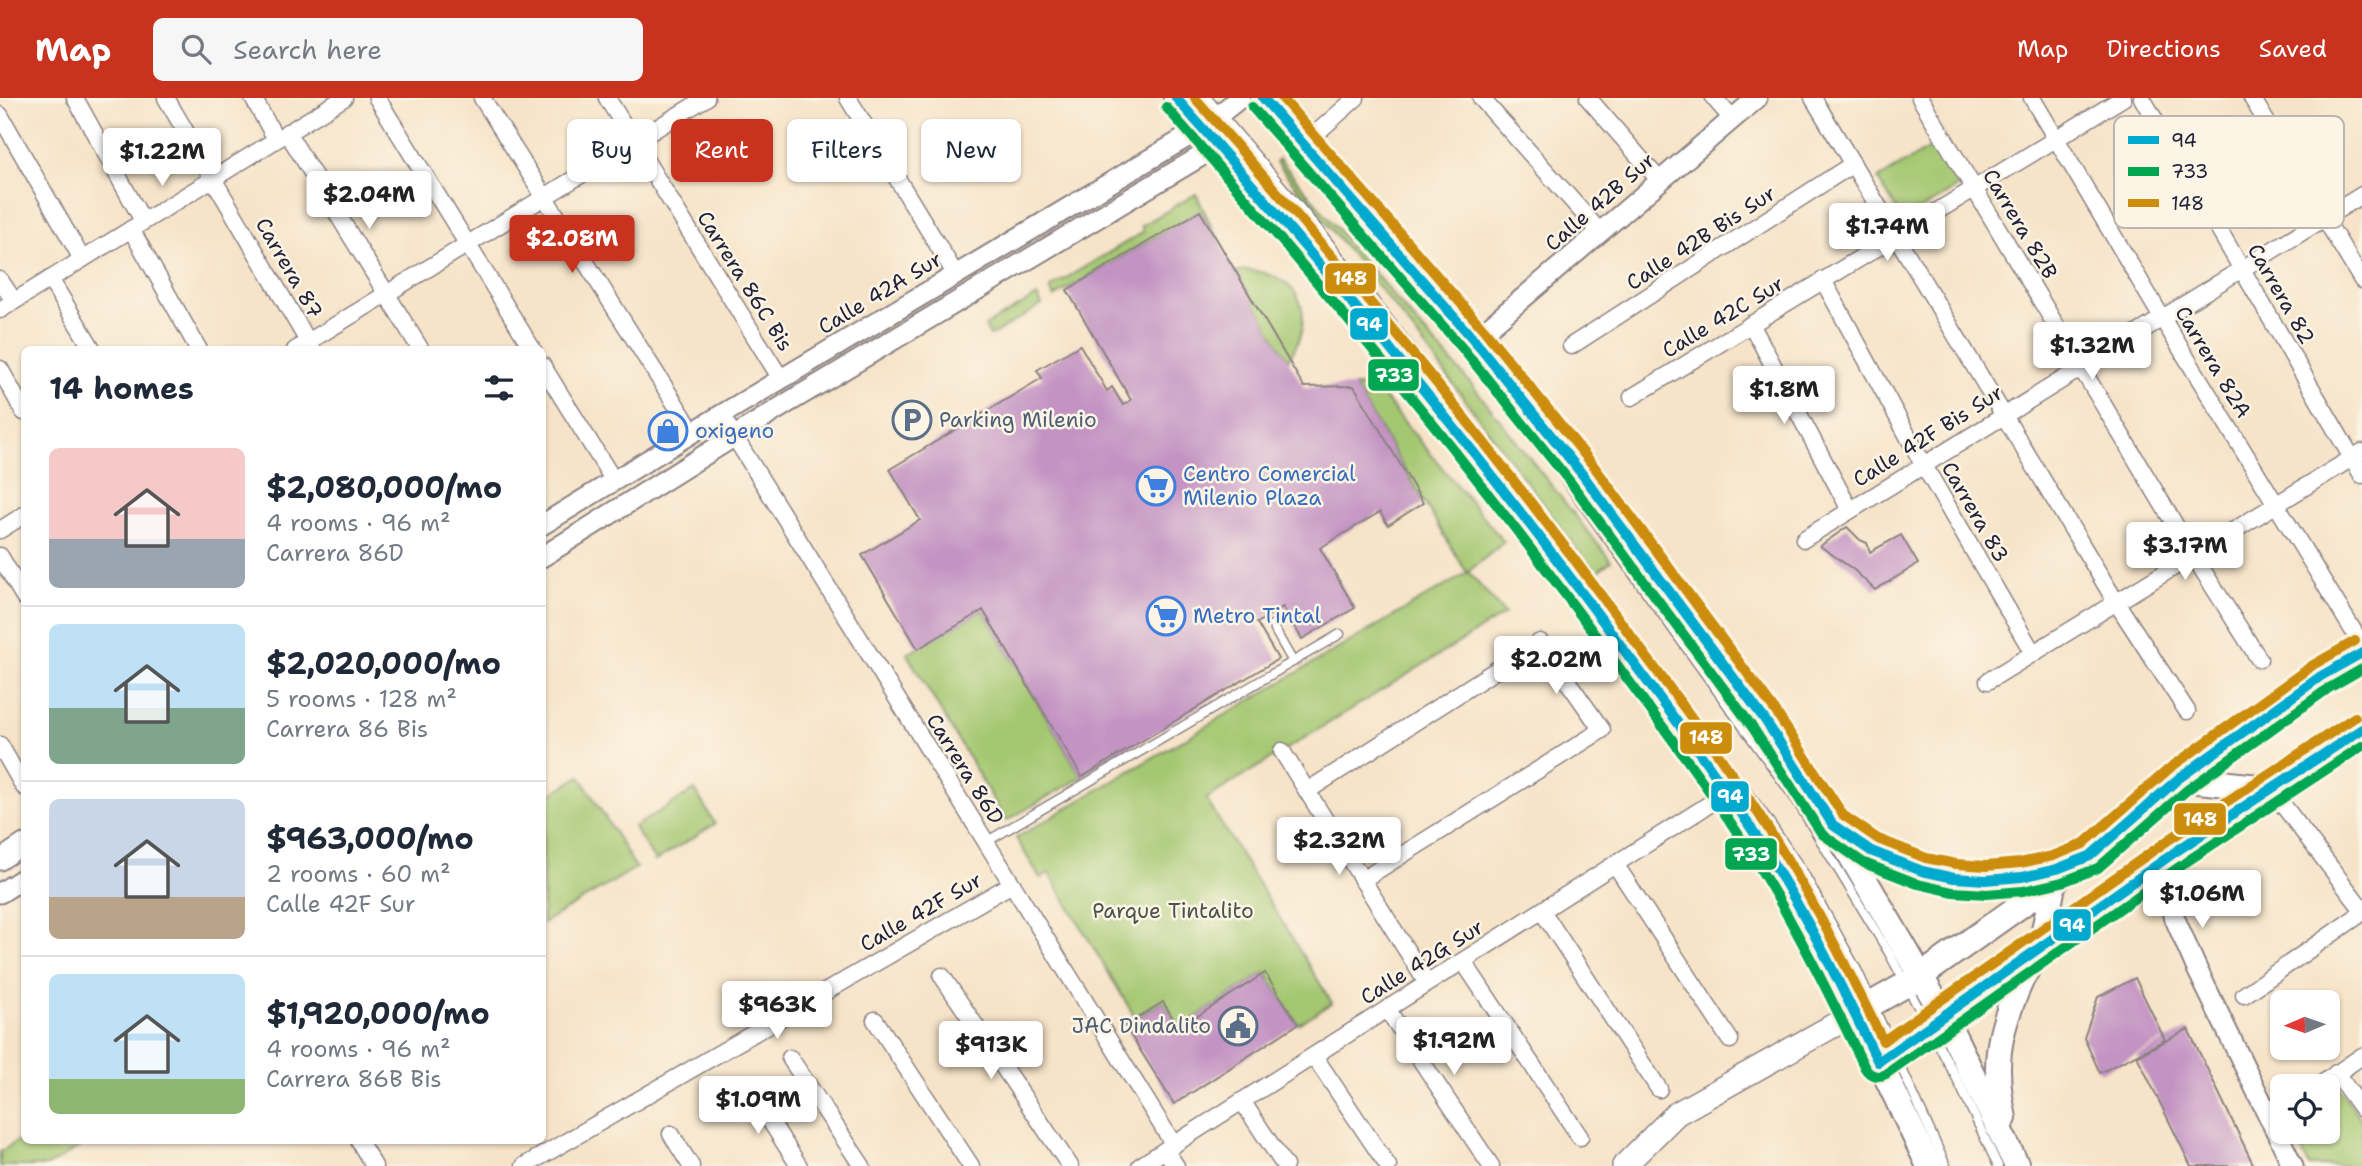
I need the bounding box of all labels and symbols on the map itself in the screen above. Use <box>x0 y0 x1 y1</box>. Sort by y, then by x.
legend <box>2114 116 2344 228</box>
text: 94 <box>2171 128 2197 153</box>
pin: $1.22M <box>105 129 219 188</box>
street label: Calle 42B Sur <box>1539 146 1661 258</box>
text: 733 <box>2171 159 2208 184</box>
street label: Carrera 82B <box>1976 164 2064 284</box>
pin: $2.04M <box>312 172 426 231</box>
street label: Calle 42B Bis Sur <box>1621 179 1781 297</box>
text: 148 <box>2171 191 2204 216</box>
pin: $1.74M <box>1830 204 1944 263</box>
street label: Carrera 86C Bis <box>691 206 799 356</box>
street label: Carrera 87 <box>249 213 329 323</box>
pin: $2.08M <box>515 216 629 275</box>
street label: Carrera 82 <box>2241 239 2321 349</box>
street label: Calle 42A Sur <box>813 245 947 341</box>
line badge: 148 <box>1324 262 1377 295</box>
text: 148 <box>1333 266 1367 291</box>
street label: Calle 42C Sur <box>1657 270 1789 364</box>
street label: Carrera 82A <box>2169 301 2257 423</box>
line badge: 94 <box>1349 307 1389 341</box>
text: 94 <box>1356 312 1383 337</box>
pin: $1.32M <box>2035 322 2149 382</box>
line badge: 733 <box>1367 358 1420 392</box>
text: 733 <box>1375 363 1413 388</box>
pin: $1.8M <box>1735 366 1833 426</box>
street label: Calle 42F Bis Sur <box>1848 378 2008 494</box>
parking icon: Parking Milenio <box>891 399 933 441</box>
place label: Parking Milenio <box>939 406 1097 434</box>
shop icon: oxigeno <box>647 410 689 452</box>
place label: oxigeno <box>695 417 774 445</box>
street label: Carrera 83 <box>1935 457 2015 567</box>
place label: Centro Comercial Milenio Plaza <box>1183 460 1356 512</box>
supermarket icon: Centro Comercial Milenio Plaza <box>1135 465 1177 507</box>
pin: $3.17M <box>2128 522 2242 582</box>
supermarket icon: Metro Tintal <box>1145 595 1187 637</box>
place label: Metro Tintal <box>1193 602 1322 630</box>
pin: $2.02M <box>1499 636 1613 696</box>
street label: Carrera 86D <box>920 708 1010 830</box>
line badge: 148 <box>1679 721 1733 755</box>
text: 148 <box>1689 725 1723 750</box>
line badge: 94 <box>1710 780 1750 813</box>
text: 94 <box>1717 784 1744 809</box>
line badge: 148 <box>2173 802 2227 836</box>
text: 148 <box>2183 807 2217 832</box>
pin: $2.32M <box>1282 818 1396 877</box>
line badge: 733 <box>1724 837 1778 871</box>
text: 733 <box>1732 842 1770 867</box>
street label: Calle 42F Sur <box>855 866 987 958</box>
pin: $1.06M <box>2145 870 2259 930</box>
park label: Parque Tintalito <box>1092 897 1254 925</box>
line badge: 94 <box>2052 908 2092 942</box>
street label: Calle 42G Sur <box>1355 913 1489 1011</box>
text: 94 <box>2059 913 2086 938</box>
pin: $963K <box>728 982 826 1041</box>
north arrow <box>2270 990 2340 1060</box>
public building icon: JAC Dindalito <box>1217 1005 1259 1047</box>
place label: JAC Dindalito <box>1071 1012 1211 1040</box>
pin: $1.92M <box>1397 1018 1511 1077</box>
pin: $913K <box>942 1021 1040 1081</box>
pin: $1.09M <box>701 1076 815 1136</box>

